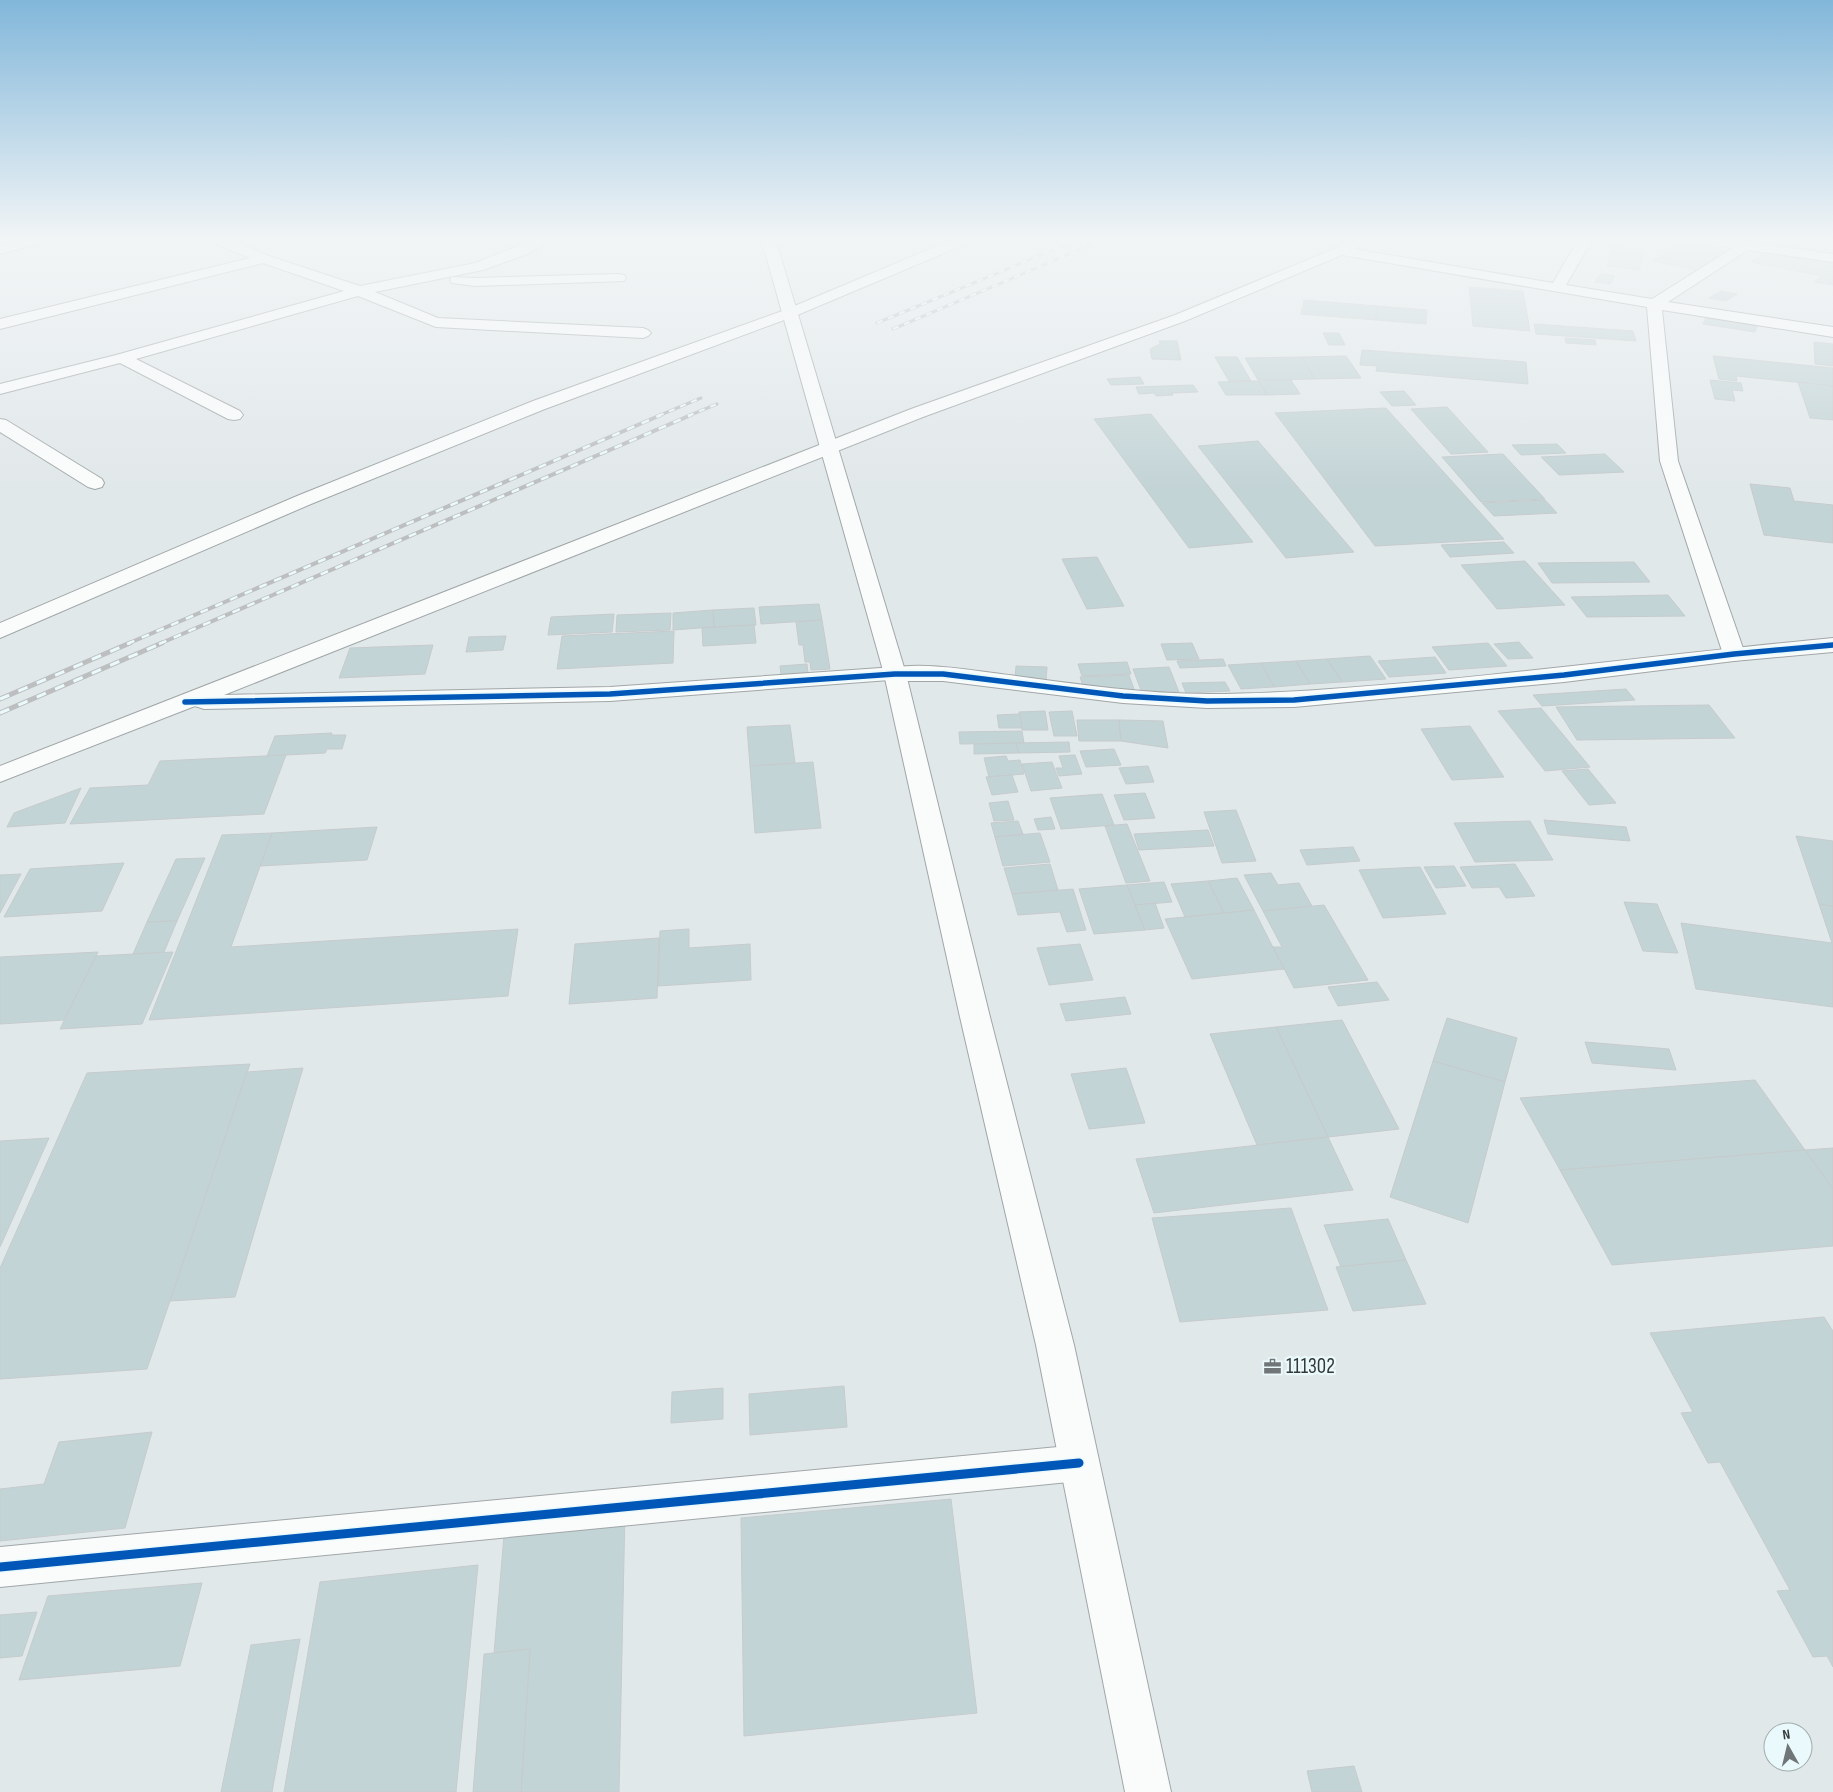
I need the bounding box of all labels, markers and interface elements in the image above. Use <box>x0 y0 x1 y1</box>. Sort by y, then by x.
place label: 111302 <box>1286 1354 1335 1379</box>
office icon: 111302 <box>1262 1356 1282 1376</box>
north arrow <box>1763 1722 1813 1772</box>
text: N <box>1781 1726 1791 1744</box>

